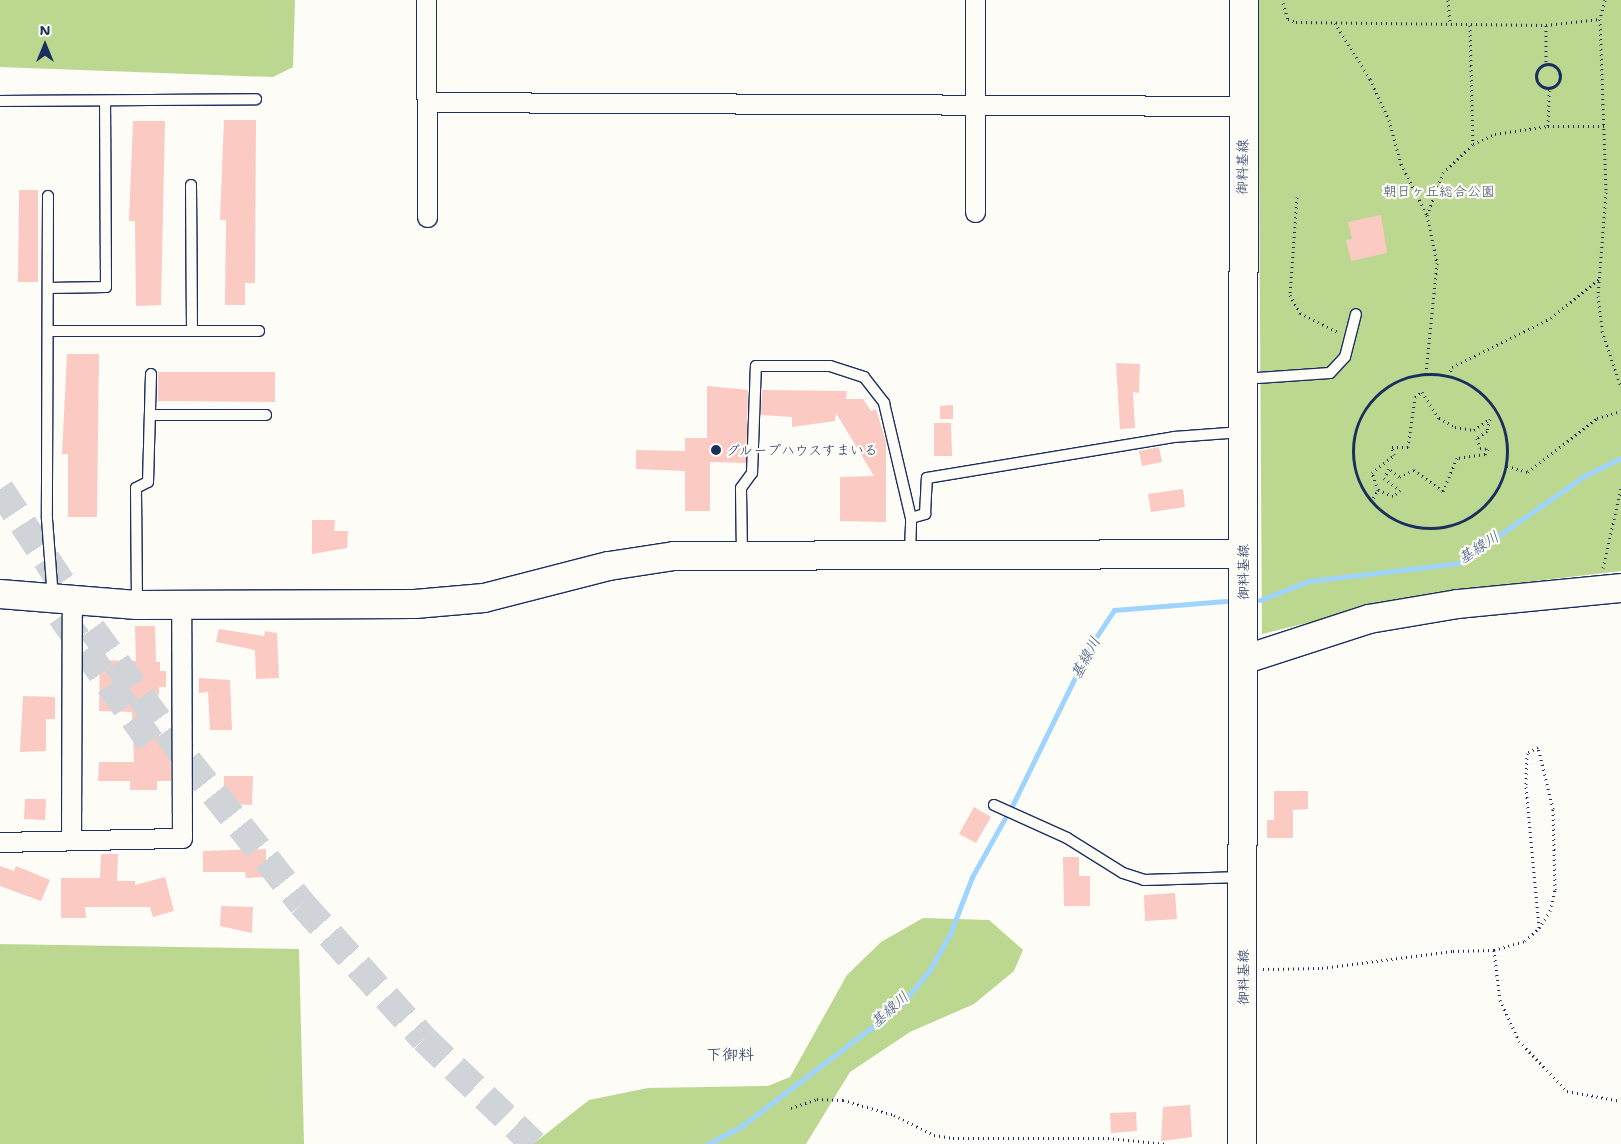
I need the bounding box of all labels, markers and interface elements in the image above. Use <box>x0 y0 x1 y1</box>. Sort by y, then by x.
north arrow <box>20 20 70 70</box>
text: N <box>39 21 51 39</box>
street label: 御料基線 <box>1233 139 1251 195</box>
park label: 朝日ヶ丘総合公園 <box>1383 183 1495 199</box>
place label: グループハウスすまいる <box>726 442 881 458</box>
marker: グループハウスすまいる <box>710 444 722 456</box>
water label: 基線川 <box>1455 528 1503 568</box>
street label: 御料基線 <box>1235 544 1251 600</box>
water label: 基線川 <box>1067 634 1105 682</box>
street label: 御料基線 <box>1235 949 1251 1005</box>
water label: 基線川 <box>867 988 913 1032</box>
district label: 下御料 <box>706 1045 754 1065</box>

